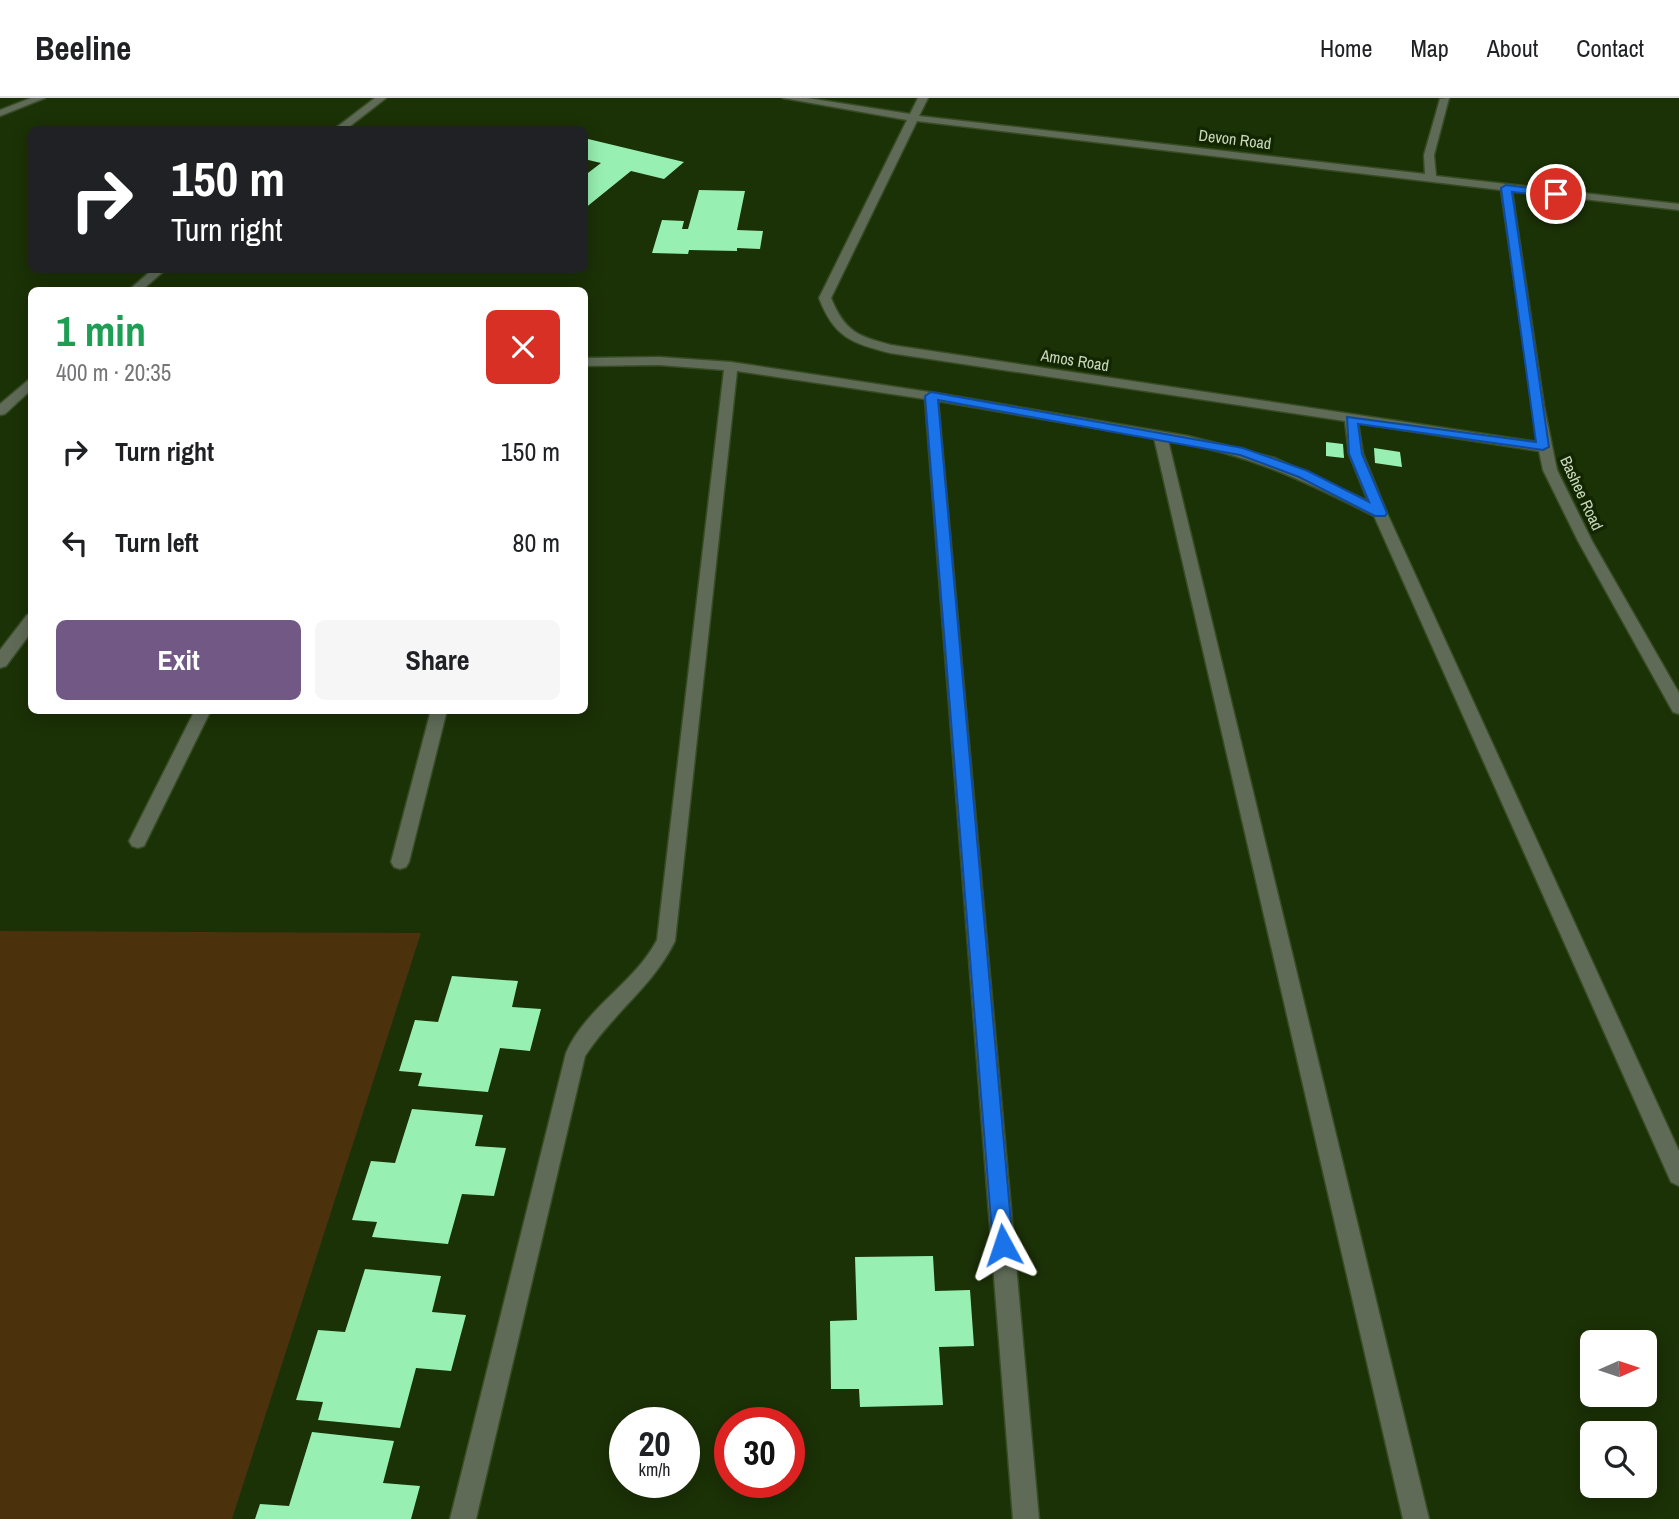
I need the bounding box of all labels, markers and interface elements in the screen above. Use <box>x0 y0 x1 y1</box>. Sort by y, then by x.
text: Beeline <box>35 26 131 70</box>
text: Home <box>1320 32 1372 64</box>
text: Map <box>1410 32 1449 64</box>
text: About <box>1487 32 1538 64</box>
text: Contact <box>1576 32 1644 64</box>
street label: Devon Road <box>1197 124 1273 154</box>
text: 150 m <box>171 145 285 211</box>
icon: right <box>56 154 147 245</box>
pin <box>1526 164 1586 224</box>
icon: arrive <box>1537 175 1575 213</box>
text: Turn right <box>171 208 283 251</box>
text: 1 min <box>56 303 146 359</box>
button: close <box>486 310 560 384</box>
street label: Amos Road <box>1038 344 1111 376</box>
text: 400 m · 20:35 <box>56 357 171 388</box>
icon: right <box>56 433 94 471</box>
text: Turn right <box>115 434 214 469</box>
text: 150 m <box>501 434 560 469</box>
street label: Bashee Road <box>1555 452 1609 534</box>
icon: left <box>56 524 94 562</box>
text: Turn left <box>115 525 199 560</box>
text: 80 m <box>513 525 560 560</box>
button: Exit <box>56 620 301 700</box>
button: Share <box>315 620 560 700</box>
position arrow <box>966 1208 1040 1282</box>
north arrow <box>1580 1330 1657 1407</box>
map controls <box>1580 1330 1657 1498</box>
speed limit sign: 30 <box>714 1407 805 1498</box>
text: 20 <box>639 1420 670 1467</box>
button: search <box>1580 1421 1657 1498</box>
text: km/h <box>639 1457 671 1482</box>

